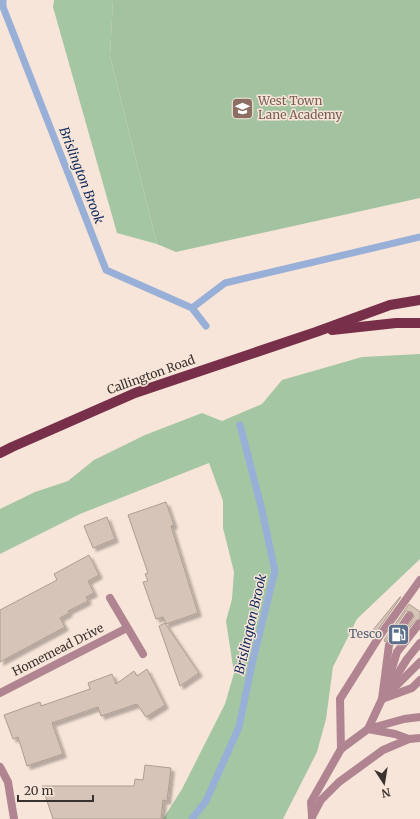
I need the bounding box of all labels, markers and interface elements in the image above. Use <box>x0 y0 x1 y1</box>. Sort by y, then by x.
place label: West Town Lane Academy <box>257 93 342 122</box>
school or university icon: West Town Lane Academy <box>230 95 256 121</box>
water label: Brislington Brook <box>55 124 108 226</box>
street label: Callington Road <box>105 352 197 397</box>
water label: Brislington Brook <box>231 572 270 676</box>
street label: Homemead Drive <box>10 620 106 679</box>
fuel station icon: Tesco <box>385 621 411 647</box>
place label: Tesco <box>349 626 382 641</box>
north arrow <box>364 763 404 803</box>
scale bar <box>18 777 93 803</box>
text: 20 m <box>24 783 53 798</box>
text: N <box>380 785 392 801</box>

